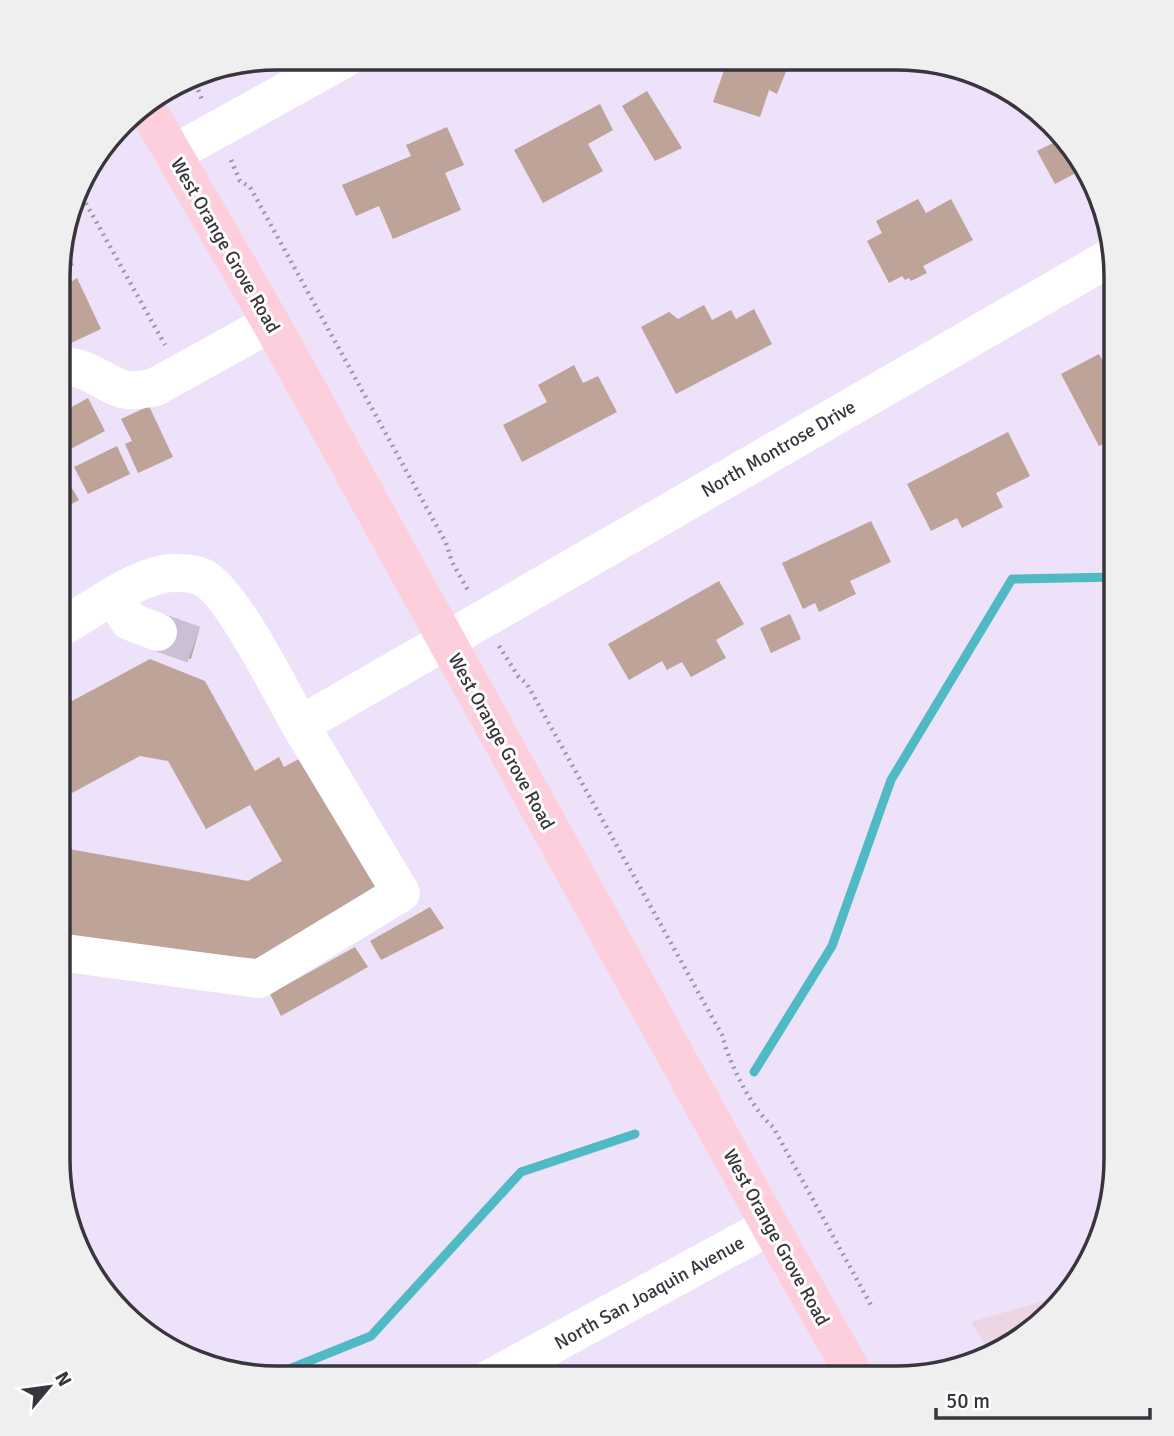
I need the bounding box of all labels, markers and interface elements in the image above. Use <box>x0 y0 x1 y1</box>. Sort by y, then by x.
street label: West Orange Grove Road <box>165 154 285 337</box>
street label: North Montrose Drive <box>697 395 860 503</box>
street label: West Orange Grove Road <box>443 649 560 834</box>
street label: West Orange Grove Road <box>718 1145 835 1330</box>
street label: North San Joaquin Avenue <box>550 1231 749 1355</box>
north arrow <box>14 1352 84 1422</box>
text: N <box>49 1368 77 1391</box>
scale bar <box>936 1376 1150 1420</box>
text: 50 m <box>946 1388 990 1414</box>

